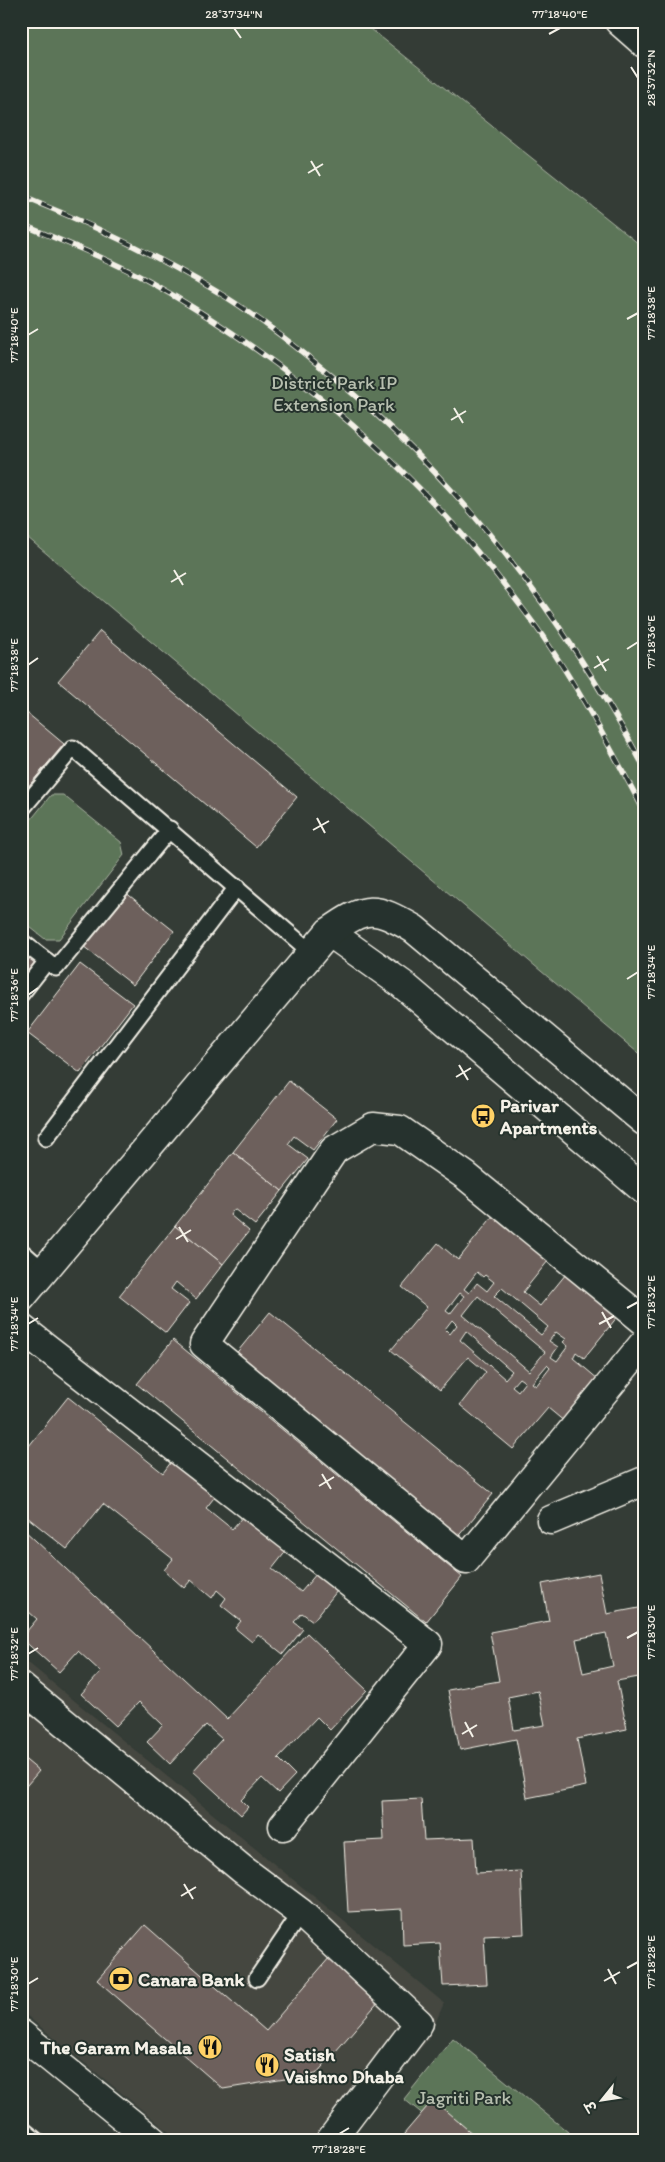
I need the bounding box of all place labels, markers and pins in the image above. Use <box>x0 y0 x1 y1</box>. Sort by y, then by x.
place label: Parivar Apartments <box>499 1094 598 1139</box>
bus stop icon: Parivar Apartments <box>470 1103 496 1129</box>
bank icon: Canara Bank <box>108 1966 134 1992</box>
place label: Canara Bank <box>138 1968 244 1991</box>
restaurant icon: The Garam Masala <box>197 2034 223 2060</box>
place label: The Garam Masala <box>39 2036 192 2059</box>
place label: Satish Vaishno Dhaba <box>284 2043 405 2088</box>
restaurant icon: Satish Vaishno Dhaba <box>254 2052 280 2078</box>

